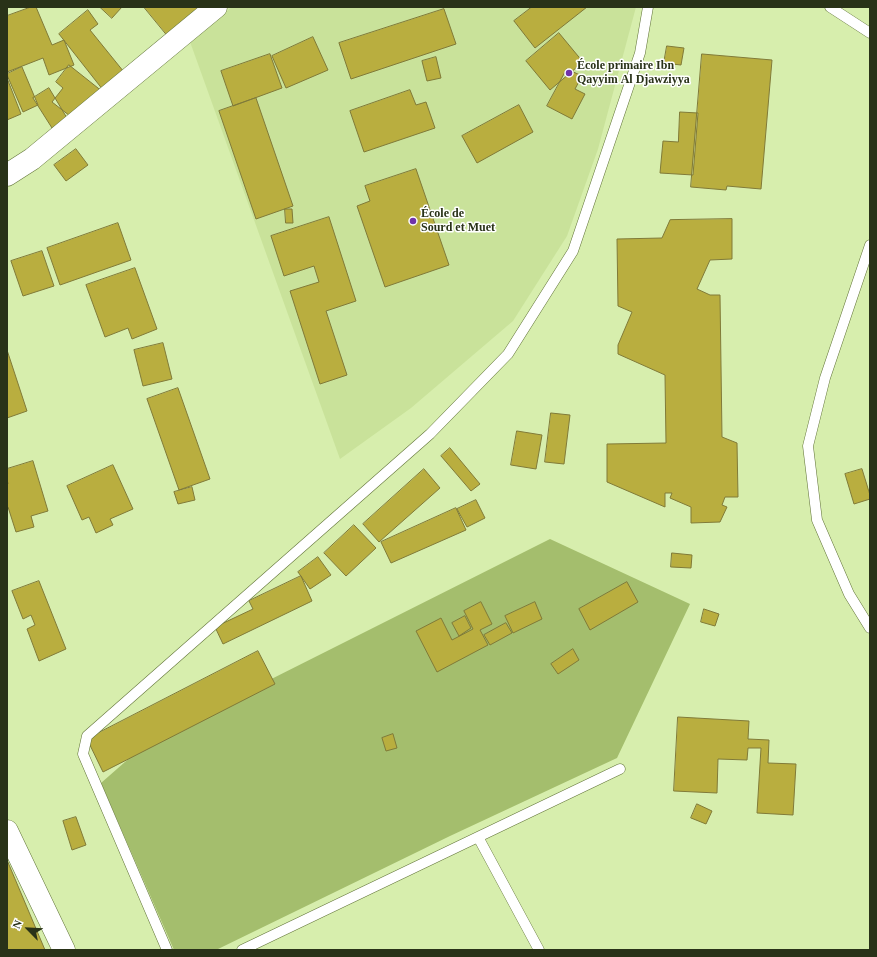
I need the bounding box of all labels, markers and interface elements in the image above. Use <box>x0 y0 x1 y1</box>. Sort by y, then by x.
place label: École primaire Ibn Qayyim Al Djawziyya <box>577 59 690 87</box>
marker: École primaire Ibn Qayyim Al Djawziyya <box>564 68 574 78</box>
place label: École de Sourd et Muet <box>421 207 495 235</box>
marker: École de Sourd et Muet <box>408 216 418 226</box>
north arrow <box>8 909 48 949</box>
text: N <box>10 918 24 930</box>

